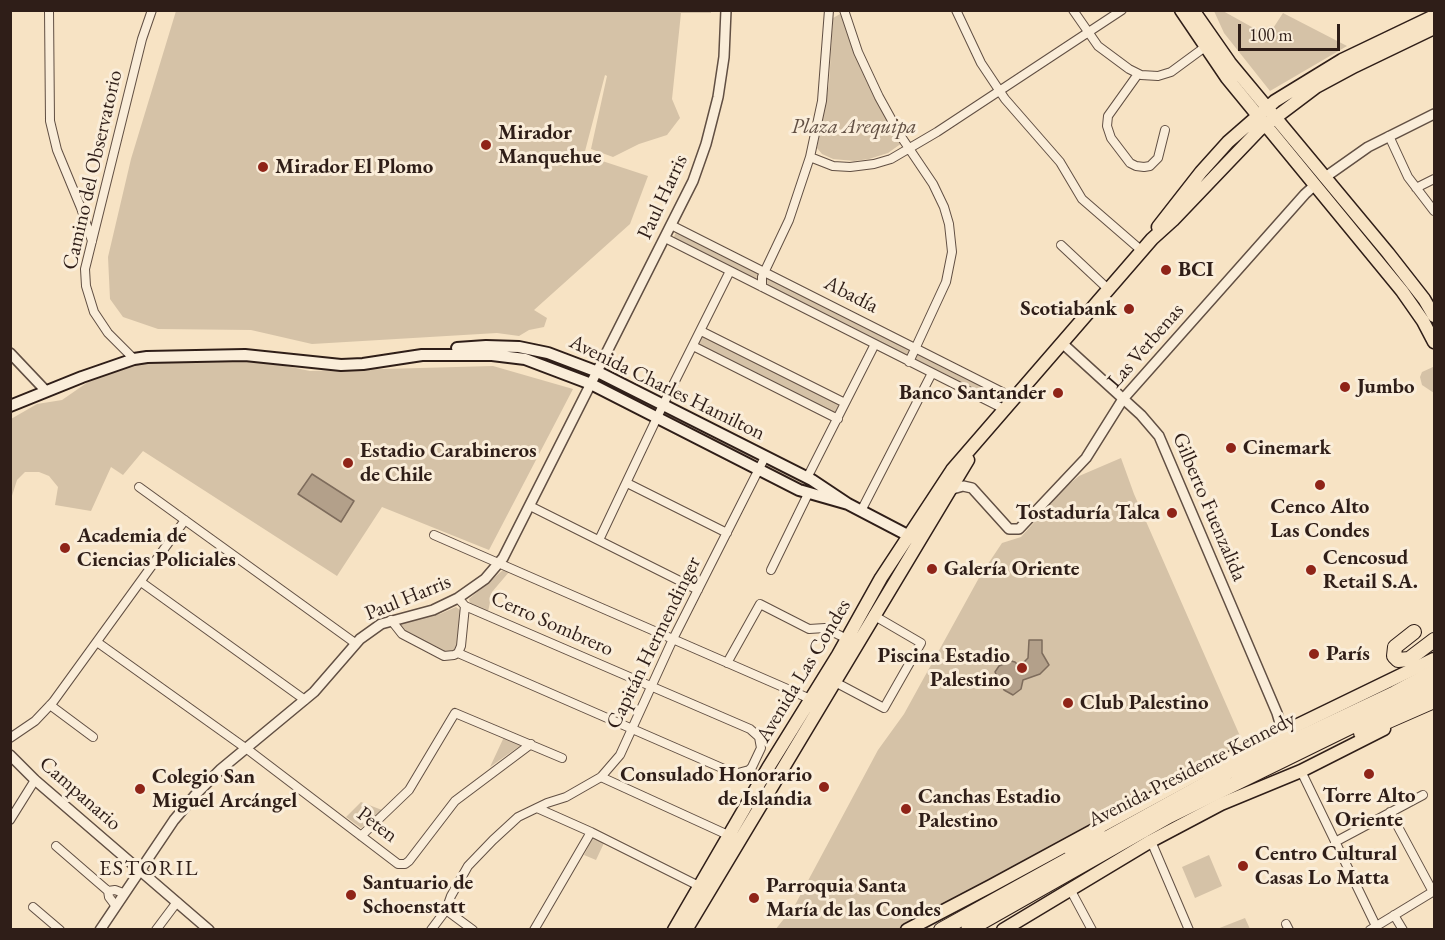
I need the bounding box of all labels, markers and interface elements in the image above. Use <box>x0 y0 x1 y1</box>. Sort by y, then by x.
scale bar <box>1241 12 1343 50</box>
text: 100 m <box>1249 23 1293 46</box>
street label: Camino del Observatorio <box>58 68 128 272</box>
park label: Plaza Arequipa <box>791 114 917 140</box>
place label: Mirador Manquehue <box>498 120 602 170</box>
marker: Mirador Manquehue <box>479 138 493 152</box>
street label: Paul Harris <box>632 151 694 243</box>
place label: Mirador El Plomo <box>275 154 433 180</box>
marker: Mirador El Plomo <box>256 160 270 174</box>
place label: BCI <box>1178 257 1214 283</box>
marker: BCI <box>1159 263 1173 277</box>
street label: Abadía <box>820 271 882 319</box>
place label: Scotiabank <box>1020 296 1117 322</box>
street label: Las Verbenas <box>1102 298 1190 394</box>
marker: Scotiabank <box>1122 302 1136 316</box>
street label: Avenida Charles Hamilton <box>565 330 769 446</box>
place label: Jumbo <box>1357 374 1414 400</box>
place label: Banco Santander <box>899 380 1046 406</box>
marker: Jumbo <box>1338 380 1352 394</box>
marker: Banco Santander <box>1051 386 1065 400</box>
street label: Gilberto Fuenzalida <box>1166 429 1252 585</box>
place label: Cinemark <box>1243 435 1331 461</box>
place label: Estadio Carabineros de Chile <box>360 438 537 488</box>
marker: Cinemark <box>1224 441 1238 455</box>
marker: Estadio Carabineros de Chile <box>341 456 355 470</box>
marker: Cenco Alto Las Condes <box>1313 478 1327 492</box>
place label: Cenco Alto Las Condes <box>1271 494 1369 544</box>
place label: Tostaduría Talca <box>1015 500 1160 526</box>
marker: Tostaduría Talca <box>1165 506 1179 520</box>
place label: Academia de Ciencias Policiales <box>77 523 236 573</box>
marker: Academia de Ciencias Policiales <box>58 541 72 555</box>
place label: Cencosud Retail S.A. <box>1323 545 1418 595</box>
street label: Capitán Hermendinger <box>601 553 707 733</box>
place label: Galería Oriente <box>944 556 1080 582</box>
marker: Galería Oriente <box>925 562 939 576</box>
marker: Cencosud Retail S.A. <box>1304 563 1318 577</box>
street label: Paul Harris <box>361 569 455 627</box>
street label: Cerro Sombrero <box>487 586 617 662</box>
street label: Avenida Las Condes <box>751 595 857 747</box>
place label: París <box>1326 641 1370 667</box>
place label: Piscina Estadio Palestino <box>878 643 1010 693</box>
marker: París <box>1307 647 1321 661</box>
marker: Piscina Estadio Palestino <box>1015 661 1029 675</box>
place label: Club Palestino <box>1080 690 1209 716</box>
marker: Club Palestino <box>1061 696 1075 710</box>
street label: Avenida Presidente Kennedy <box>1084 707 1300 833</box>
street label: Campanario <box>34 752 126 836</box>
place label: Consulado Honorario de Islandia <box>620 762 812 812</box>
place label: Colegio San Miguel Arcángel <box>152 764 297 814</box>
marker: Torre Alto Oriente <box>1362 767 1376 781</box>
marker: Consulado Honorario de Islandia <box>817 780 831 794</box>
marker: Colegio San Miguel Arcángel <box>133 782 147 796</box>
place label: Torre Alto Oriente <box>1322 783 1416 833</box>
place label: Canchas Estadio Palestino <box>918 784 1061 834</box>
street label: Peten <box>352 802 402 848</box>
marker: Canchas Estadio Palestino <box>899 802 913 816</box>
place label: Centro Cultural Casas Lo Matta <box>1255 841 1397 891</box>
district label: ESTORIL <box>99 856 199 882</box>
marker: Centro Cultural Casas Lo Matta <box>1236 859 1250 873</box>
place label: Santuario de Schoenstatt <box>363 870 473 920</box>
place label: Parroquia Santa María de las Condes <box>766 873 941 923</box>
marker: Santuario de Schoenstatt <box>344 888 358 902</box>
marker: Parroquia Santa María de las Condes <box>747 891 761 905</box>

